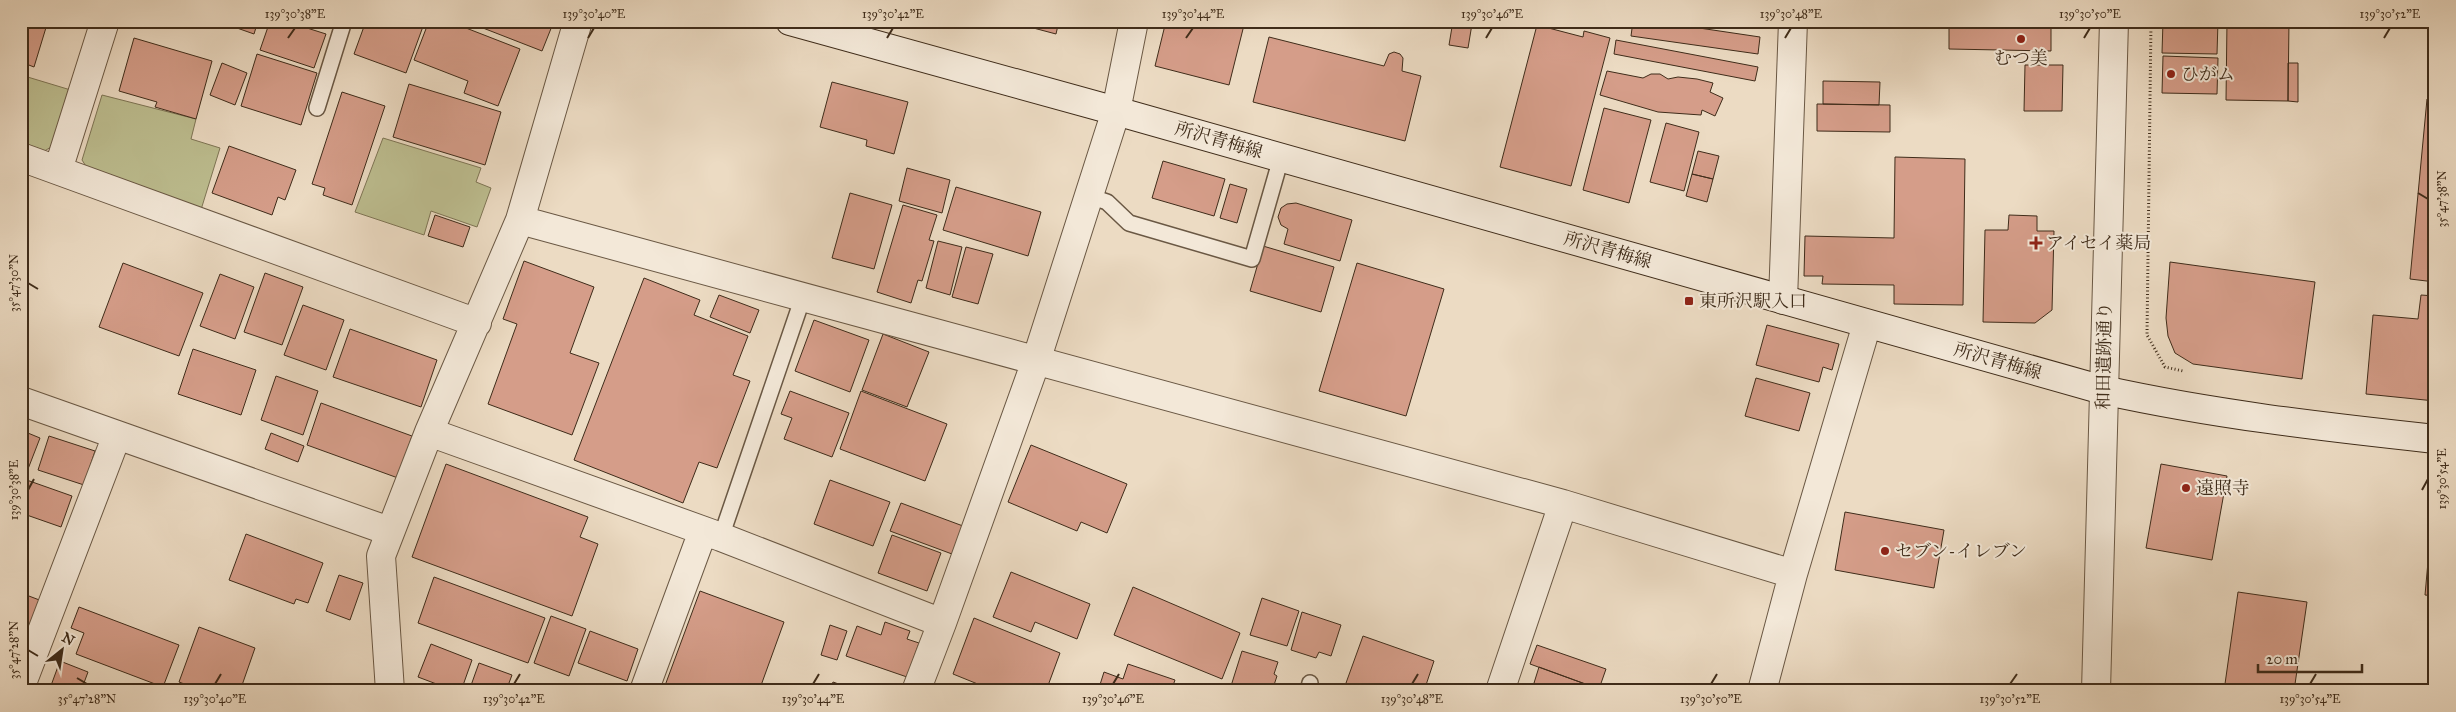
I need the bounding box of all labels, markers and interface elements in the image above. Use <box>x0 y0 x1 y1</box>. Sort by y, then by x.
text: 139°30'38"E <box>265 7 326 21</box>
text: 139°30'40"E <box>563 7 626 21</box>
text: 139°30'42"E <box>862 7 924 21</box>
text: 139°30'44"E <box>1162 7 1225 21</box>
text: 139°30'46"E <box>1461 7 1523 21</box>
text: 139°30'48"E <box>1760 7 1823 21</box>
text: 139°30'50"E <box>2059 7 2121 21</box>
text: 139°30'52"E <box>2360 7 2421 21</box>
marker: むつ美 <box>2015 33 2027 45</box>
place label: むつ美 <box>1994 47 2048 69</box>
place label: ひがム <box>2181 63 2235 85</box>
marker: ひがム <box>2165 68 2177 80</box>
street label: 所沢青梅線 <box>1173 117 1265 163</box>
text: 35°47'38"N <box>2435 170 2449 228</box>
street label: 所沢青梅線 <box>1562 227 1654 273</box>
place label: アイセイ薬局 <box>2046 232 2151 254</box>
marker: アイセイ薬局 <box>2030 237 2042 249</box>
text: 35°47'30"N <box>7 254 21 312</box>
place label: 東所沢駅入口 <box>1699 290 1807 312</box>
marker: 東所沢駅入口 <box>1683 295 1695 307</box>
street label: 和田遺跡通り <box>2092 302 2116 410</box>
street label: 所沢青梅線 <box>1952 338 2044 384</box>
text: 139°30'54"E <box>2435 448 2449 510</box>
text: 139°30'38"E <box>7 459 21 520</box>
place label: 遠照寺 <box>2196 477 2250 499</box>
marker: 遠照寺 <box>2180 482 2192 494</box>
place label: セブン-イレブン <box>1895 540 2027 562</box>
marker: セブン-イレブン <box>1879 545 1891 557</box>
text: 35°47'28"N <box>7 621 21 679</box>
north arrow <box>38 624 88 674</box>
text: N <box>59 629 78 650</box>
scale bar <box>2258 642 2362 674</box>
text: 20 m <box>2266 650 2298 668</box>
text: 35°47'28"N <box>58 692 116 706</box>
text: 139°30'40"E <box>184 692 247 706</box>
text: 139°30'42"E <box>483 692 545 706</box>
text: 139°30'44"E <box>782 692 845 706</box>
text: 139°30'46"E <box>1082 692 1144 706</box>
text: 139°30'48"E <box>1381 692 1444 706</box>
text: 139°30'50"E <box>1680 692 1742 706</box>
text: 139°30'52"E <box>1980 692 2041 706</box>
text: 139°30'54"E <box>2279 692 2341 706</box>

